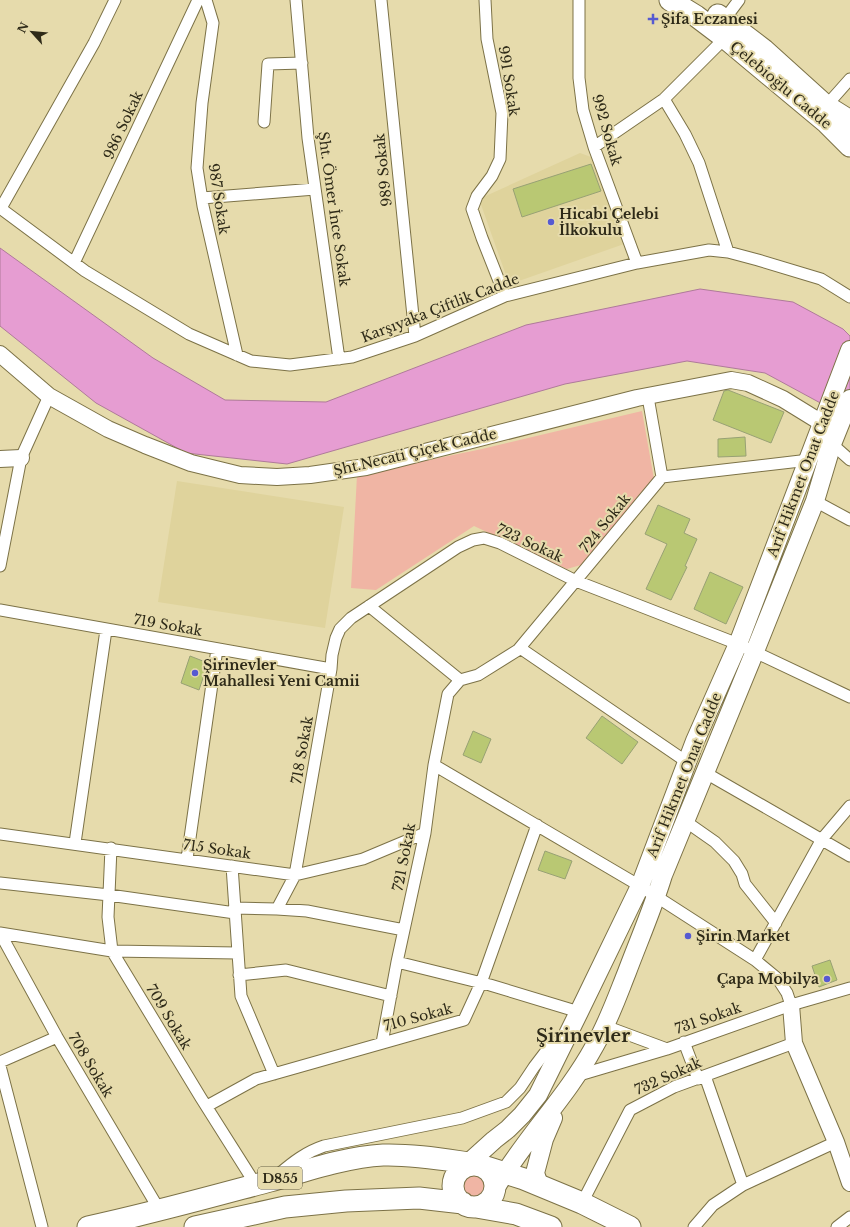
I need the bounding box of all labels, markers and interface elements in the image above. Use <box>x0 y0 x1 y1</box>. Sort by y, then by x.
place label: Şifa Eczanesi <box>661 10 758 28</box>
north arrow <box>12 12 52 52</box>
marker: Şifa Eczanesi <box>648 14 658 24</box>
text: N <box>15 19 32 35</box>
street label: Çelebioğlu Cadde <box>727 37 835 133</box>
street label: 991 Sokak <box>495 44 524 118</box>
street label: 986 Sokak <box>99 87 147 162</box>
street label: 992 Sokak <box>588 92 626 168</box>
street label: Şht. Ömer İnce Sokak <box>314 130 355 288</box>
street label: 989 Sokak <box>370 132 396 208</box>
street label: 987 Sokak <box>204 162 234 236</box>
place label: Hicabi Çelebi İlkokulu <box>559 205 659 239</box>
marker: Hicabi Çelebi İlkokulu <box>546 217 556 227</box>
street label: Karşıyaka Çiftlik Cadde <box>358 270 522 346</box>
street label: Arif Hikmet Onat Cadde <box>763 388 843 561</box>
street label: Şht.Necati Çiçek Cadde <box>332 424 498 480</box>
street label: 724 Sokak <box>576 489 635 556</box>
street label: 723 Sokak <box>494 520 567 566</box>
street label: 719 Sokak <box>132 610 204 640</box>
place label: Şirinevler Mahallesi Yeni Camii <box>203 656 360 690</box>
marker: Şirinevler Mahallesi Yeni Camii <box>190 668 200 678</box>
street label: Arif Hikmet Onat Cadde <box>642 690 725 861</box>
street label: 718 Sokak <box>287 714 317 786</box>
street label: 721 Sokak <box>389 821 419 893</box>
street label: 715 Sokak <box>182 835 253 863</box>
place label: Şirin Market <box>696 927 790 945</box>
marker: Şirin Market <box>683 931 693 941</box>
place label: Çapa Mobilya <box>717 970 819 988</box>
marker: Çapa Mobilya <box>822 974 832 984</box>
street label: 709 Sokak <box>142 981 196 1053</box>
street label: 731 Sokak <box>672 998 744 1038</box>
street label: 710 Sokak <box>382 999 455 1035</box>
district label: Şirinevler <box>536 1025 630 1047</box>
street label: 708 Sokak <box>65 1029 118 1101</box>
street label: 732 Sokak <box>632 1053 705 1099</box>
road number: D855 <box>258 1167 302 1189</box>

